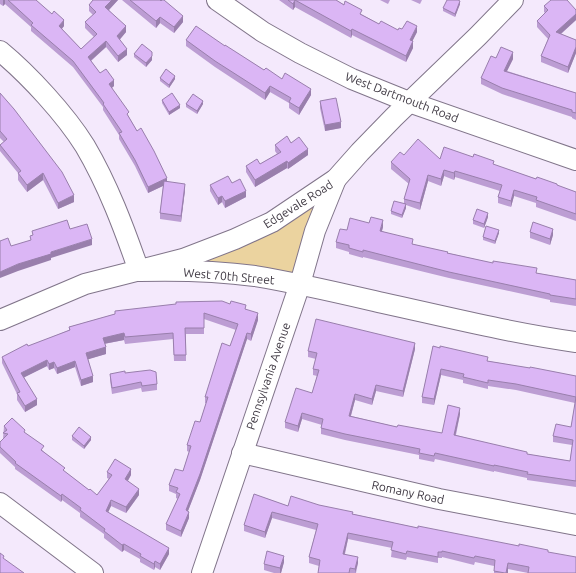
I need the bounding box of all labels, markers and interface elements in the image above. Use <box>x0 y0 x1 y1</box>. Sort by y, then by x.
street label: West Dartmouth Road <box>344 69 460 125</box>
street label: Edgevale Road <box>261 177 335 231</box>
street label: West 70th Street <box>183 266 275 286</box>
street label: Pennsylvania Avenue <box>244 321 292 431</box>
street label: Romany Road <box>370 478 446 506</box>

